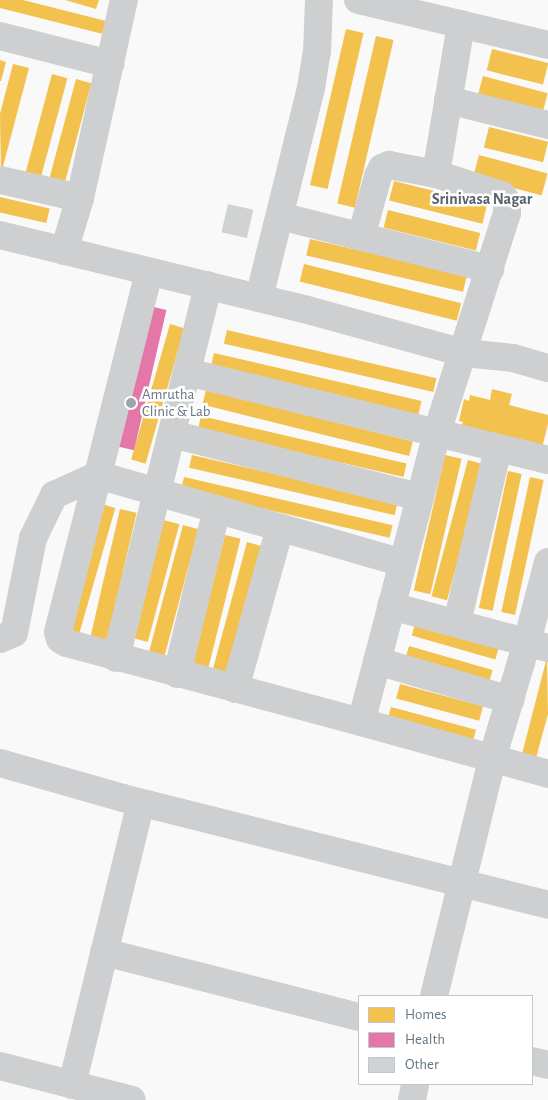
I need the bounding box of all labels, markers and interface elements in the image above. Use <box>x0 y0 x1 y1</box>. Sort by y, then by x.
district label: Srinivasa Nagar <box>432 189 532 209</box>
place label: Amrutha Clinic & Lab <box>142 385 211 420</box>
marker: Amrutha Clinic & Lab <box>124 396 138 410</box>
legend <box>358 995 533 1085</box>
text: Homes <box>405 1007 447 1022</box>
text: Health <box>405 1032 445 1047</box>
text: Other <box>405 1057 439 1072</box>

